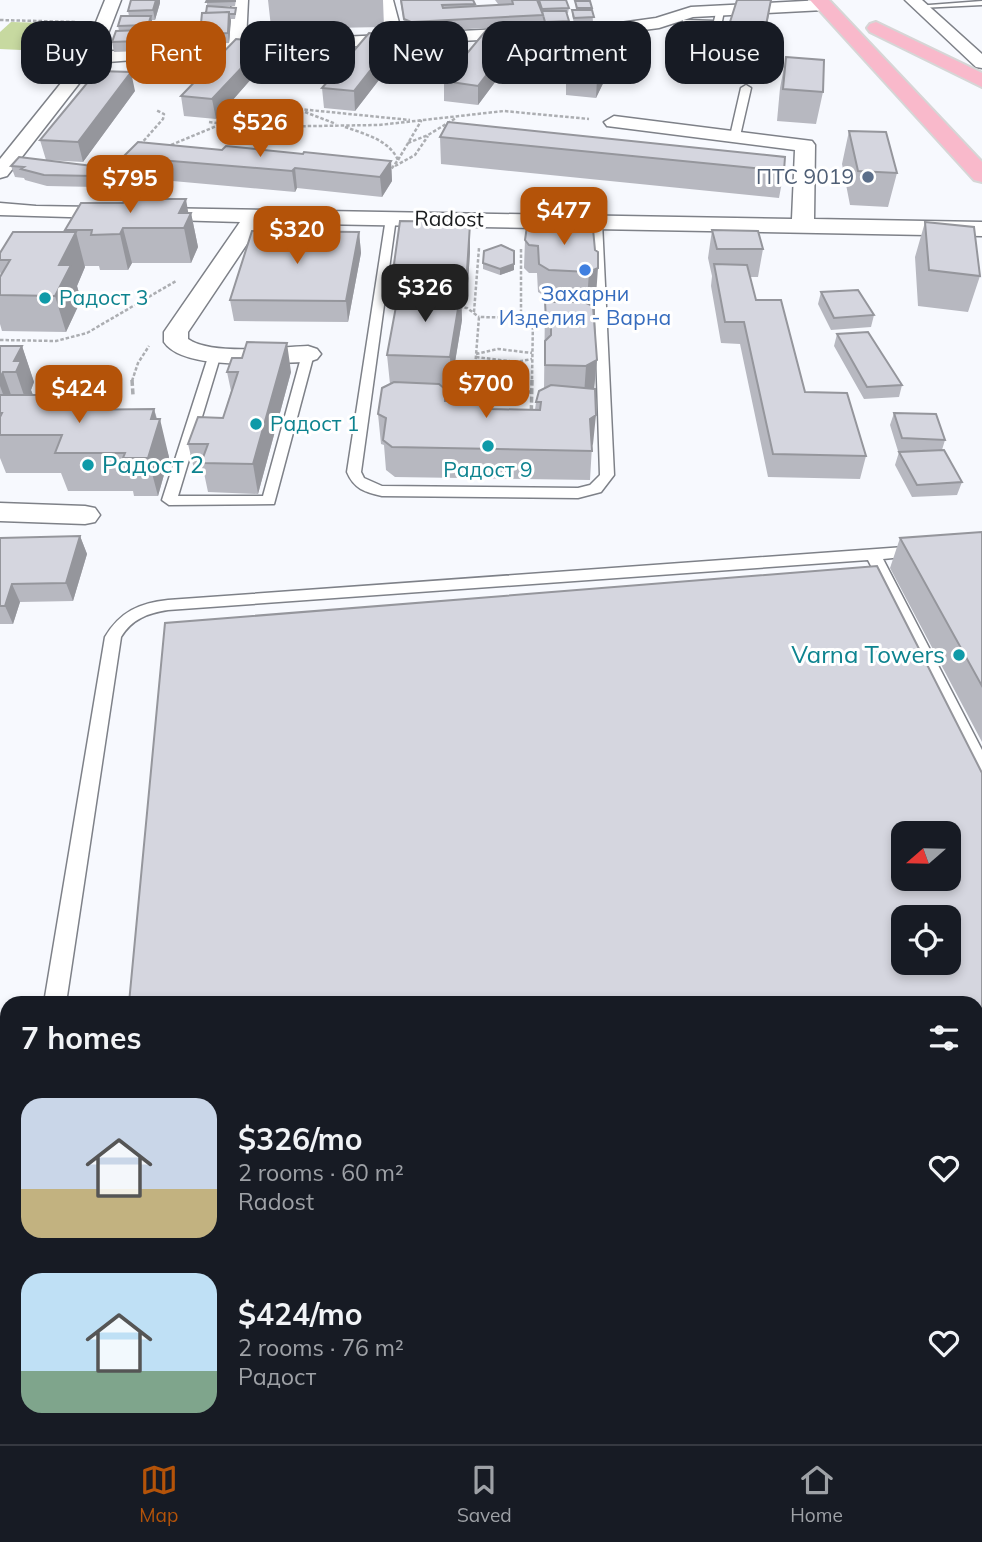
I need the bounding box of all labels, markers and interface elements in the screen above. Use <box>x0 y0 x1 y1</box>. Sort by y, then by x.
chip: Buy <box>21 21 112 84</box>
chip: Rent <box>126 21 226 84</box>
chip: Filters <box>240 21 355 84</box>
chip: New <box>369 21 468 84</box>
chip: Apartment <box>482 21 651 84</box>
chip: House <box>665 21 784 84</box>
pin: $526 <box>219 100 301 159</box>
text: $526 <box>232 107 288 136</box>
pin: $795 <box>89 156 171 215</box>
text: $795 <box>102 163 158 192</box>
place label: ПТС 9019 <box>756 163 854 189</box>
marker: ПТС 9019 <box>860 169 876 185</box>
pin: $477 <box>523 188 605 247</box>
text: $477 <box>536 195 592 224</box>
street label: Radost <box>414 204 484 232</box>
pin: $320 <box>256 206 338 266</box>
text: $320 <box>269 214 325 243</box>
marker: Захарни Изделия - Варна <box>577 262 593 278</box>
pin: $326 <box>384 264 466 324</box>
text: $326 <box>397 272 453 301</box>
place label: Захарни Изделия - Варна <box>499 280 671 330</box>
place label: Радост 3 <box>59 284 148 310</box>
marker: Радост 3 <box>37 290 53 306</box>
pin: $700 <box>445 360 527 420</box>
pin: $424 <box>38 366 120 425</box>
text: $700 <box>458 368 514 397</box>
text: $424 <box>51 373 107 402</box>
place label: Радост 1 <box>270 410 359 436</box>
marker: Радост 1 <box>248 416 264 432</box>
marker: Радост 9 <box>480 438 496 454</box>
place label: Радост 2 <box>102 449 204 479</box>
place label: Радост 9 <box>443 456 533 482</box>
marker: Радост 2 <box>80 457 96 473</box>
place label: Varna Towers <box>791 639 945 669</box>
marker: Varna Towers <box>951 647 967 663</box>
north arrow <box>891 821 961 891</box>
map controls <box>891 821 961 975</box>
button: locate <box>891 905 961 975</box>
text: 7 homes <box>21 1019 142 1057</box>
icon: filters <box>925 1019 963 1057</box>
text: $326/mo <box>238 1120 362 1158</box>
icon: home <box>77 1126 161 1210</box>
icon: heart <box>925 1149 963 1187</box>
text: 2 rooms · 60 m² <box>238 1158 404 1187</box>
text: Radost <box>238 1187 314 1216</box>
text: $424/mo <box>238 1295 362 1333</box>
icon: home <box>77 1301 161 1385</box>
icon: heart <box>925 1324 963 1362</box>
text: 2 rooms · 76 m² <box>238 1333 404 1362</box>
text: Радост <box>238 1362 316 1391</box>
tab: Map <box>139 1461 178 1527</box>
tab: Saved <box>457 1461 512 1527</box>
tab: Home <box>790 1461 843 1527</box>

